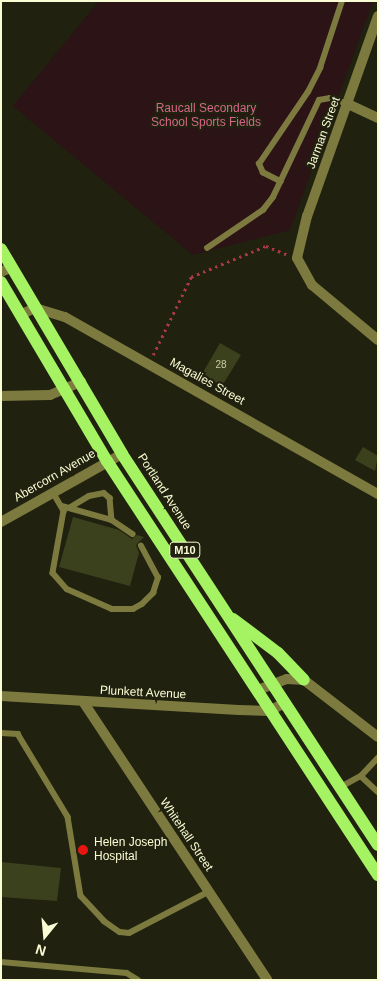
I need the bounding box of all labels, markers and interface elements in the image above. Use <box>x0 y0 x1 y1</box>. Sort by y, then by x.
street label: Jarman Street <box>304 95 344 171</box>
park label: Raucall Secondary School Sports Fields <box>151 102 261 130</box>
street label: Magalies Street <box>167 355 247 409</box>
house number: 28 <box>215 359 227 371</box>
street label: Abercorn Avenue <box>11 447 99 505</box>
street label: Portland Avenue <box>134 451 194 533</box>
road number: M10 <box>169 542 201 558</box>
street label: Plunkett Avenue <box>99 684 187 702</box>
street label: Whitehall Street <box>156 796 216 874</box>
place label: Helen Joseph Hospital <box>94 836 167 864</box>
marker: Helen Joseph Hospital <box>76 843 90 857</box>
north arrow <box>20 911 70 961</box>
text: N <box>33 941 48 959</box>

